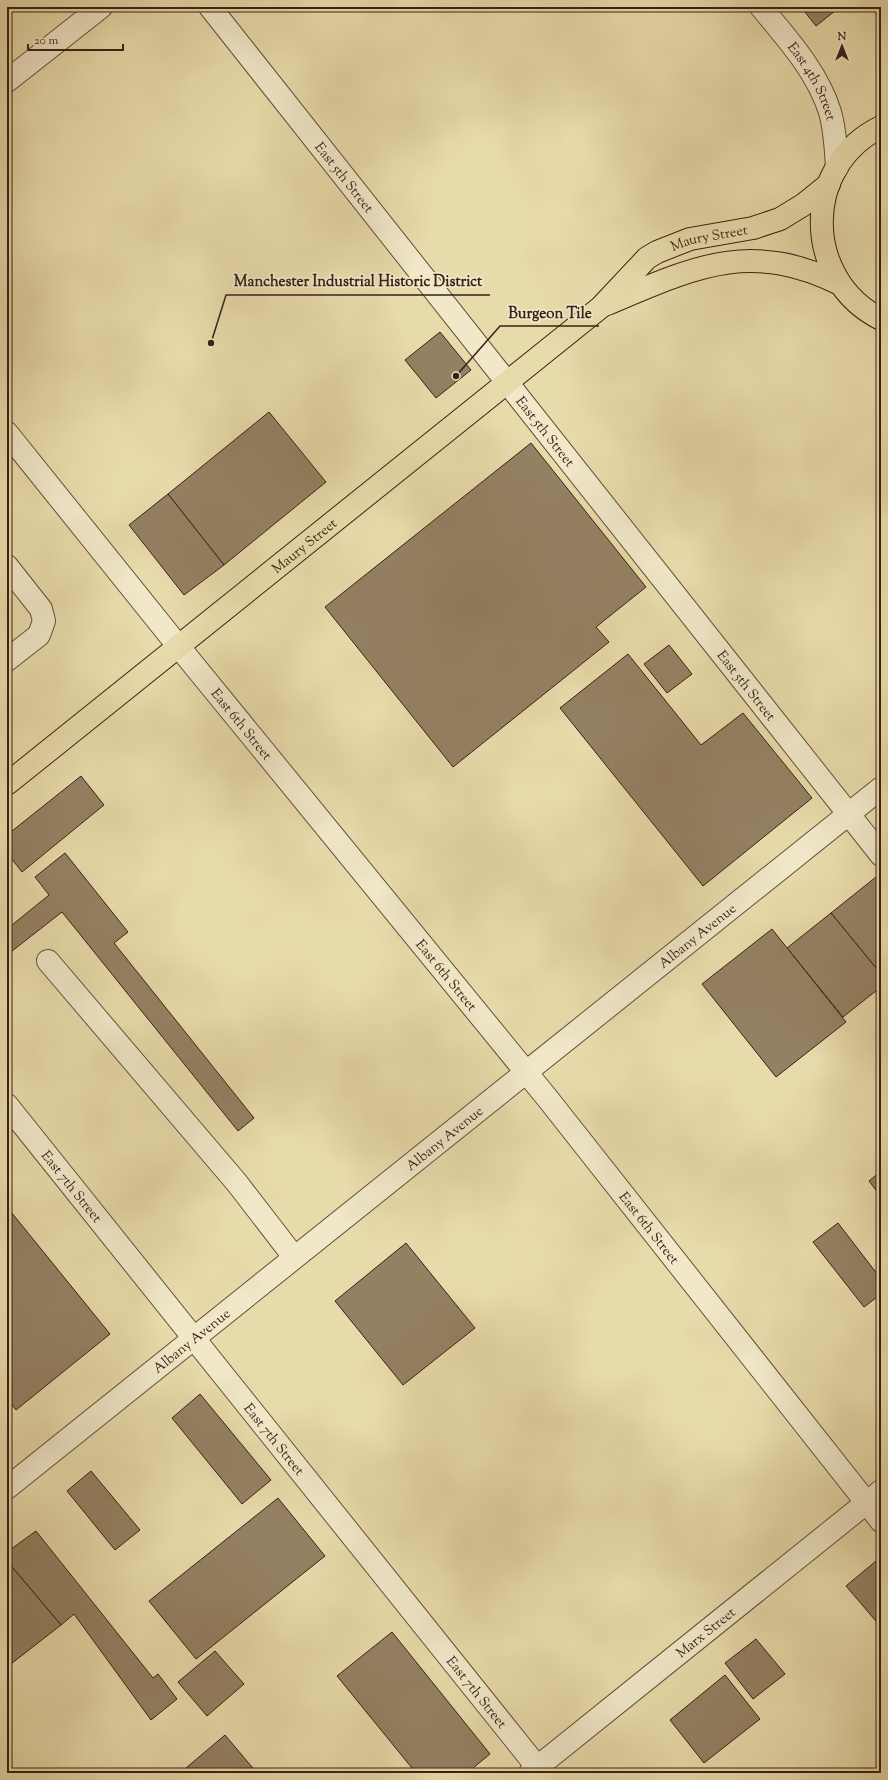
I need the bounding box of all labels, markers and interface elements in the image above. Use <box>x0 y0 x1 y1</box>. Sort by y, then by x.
scale bar <box>28 26 123 52</box>
north arrow <box>822 26 862 66</box>
text: N <box>837 29 847 45</box>
text: 20 m <box>34 32 59 50</box>
street label: East 4th Street <box>782 39 840 123</box>
street label: East 5th Street <box>309 139 377 218</box>
street label: Maury Street <box>668 221 750 258</box>
callout: Manchester Industrial Historic District <box>226 268 490 295</box>
text: Manchester Industrial Historic District <box>234 272 483 293</box>
callout: Burgeon Tile <box>500 299 599 326</box>
text: Burgeon Tile <box>508 304 592 325</box>
street label: East 5th Street <box>510 393 579 472</box>
street label: Maury Street <box>268 514 342 579</box>
street label: East 5th Street <box>711 647 780 726</box>
street label: East 6th Street <box>205 685 276 766</box>
street label: Albany Avenue <box>655 900 741 974</box>
street label: East 6th Street <box>410 936 481 1017</box>
street label: Albany Avenue <box>402 1102 488 1177</box>
street label: East 7th Street <box>35 1147 106 1228</box>
street label: East 6th Street <box>613 1188 683 1270</box>
street label: Albany Avenue <box>149 1305 235 1379</box>
street label: East 7th Street <box>238 1400 308 1481</box>
street label: Marx Street <box>673 1603 741 1664</box>
street label: East 7th Street <box>440 1653 511 1734</box>

